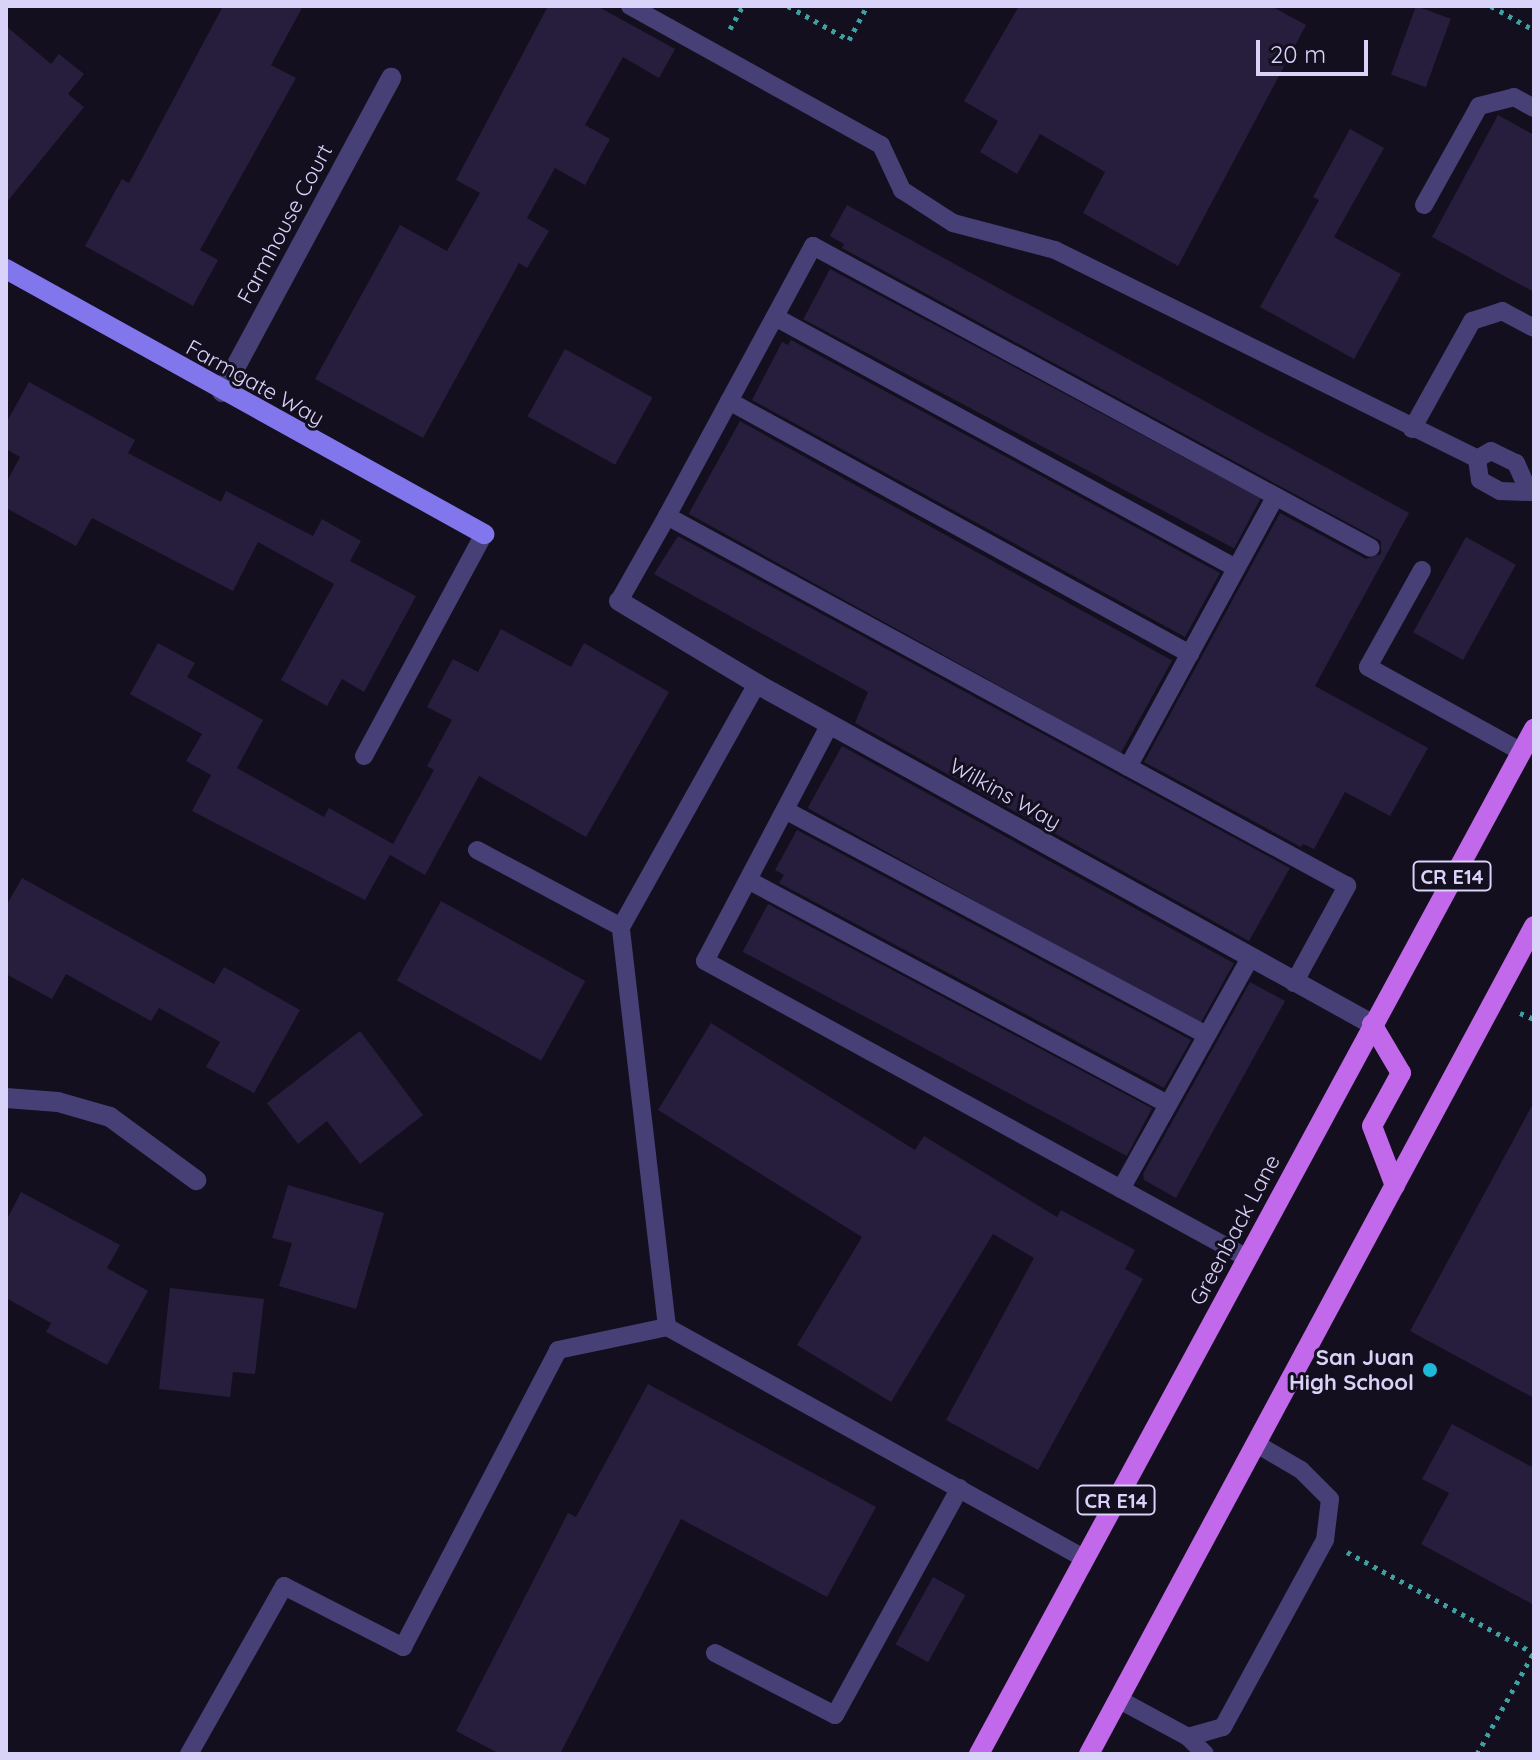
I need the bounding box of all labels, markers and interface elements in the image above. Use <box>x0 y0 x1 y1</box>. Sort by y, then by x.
scale bar <box>1260 24 1372 74</box>
text: 20 m <box>1270 39 1326 69</box>
street label: Farmhouse Court <box>232 140 338 308</box>
street label: Farmgate Way <box>181 334 329 432</box>
street label: Wilkins Way <box>945 753 1065 835</box>
road number: CR E14 <box>1412 860 1492 892</box>
street label: Greenback Lane <box>1184 1150 1286 1310</box>
place label: San Juan High School <box>1289 1344 1414 1396</box>
marker: San Juan High School <box>1421 1361 1439 1379</box>
road number: CR E14 <box>1076 1484 1156 1516</box>

